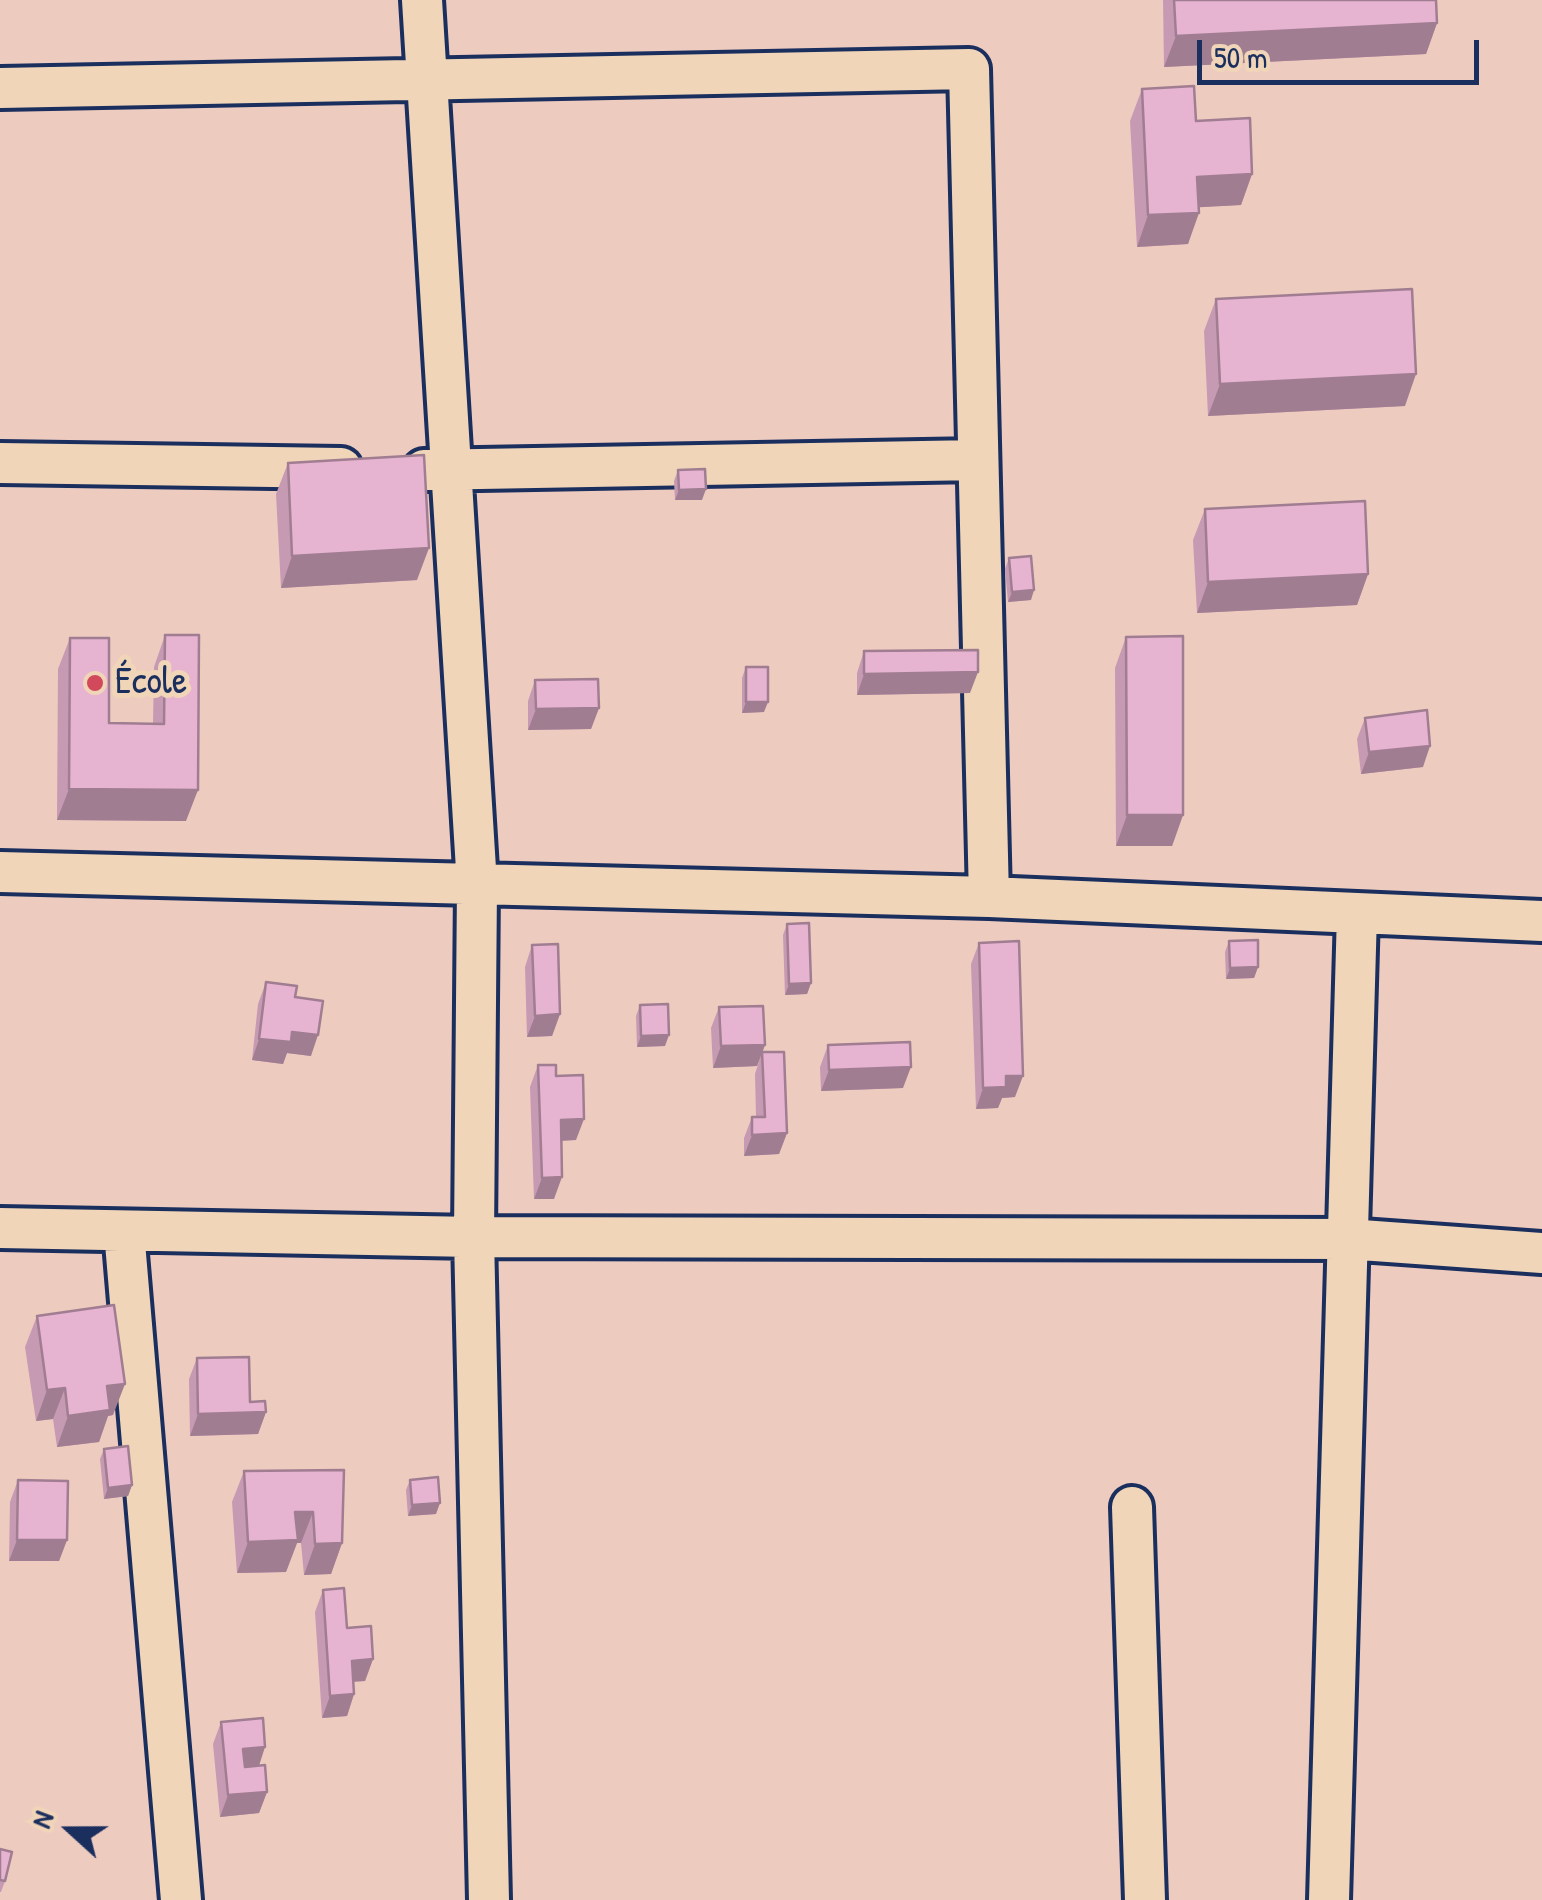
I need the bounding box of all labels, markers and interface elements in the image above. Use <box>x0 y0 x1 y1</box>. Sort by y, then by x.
scale bar <box>1202 20 1484 82</box>
text: 50 m <box>1214 37 1267 77</box>
place label: École <box>115 660 187 706</box>
marker: École <box>84 672 106 694</box>
north arrow <box>20 1780 120 1880</box>
text: N <box>22 1805 62 1833</box>

